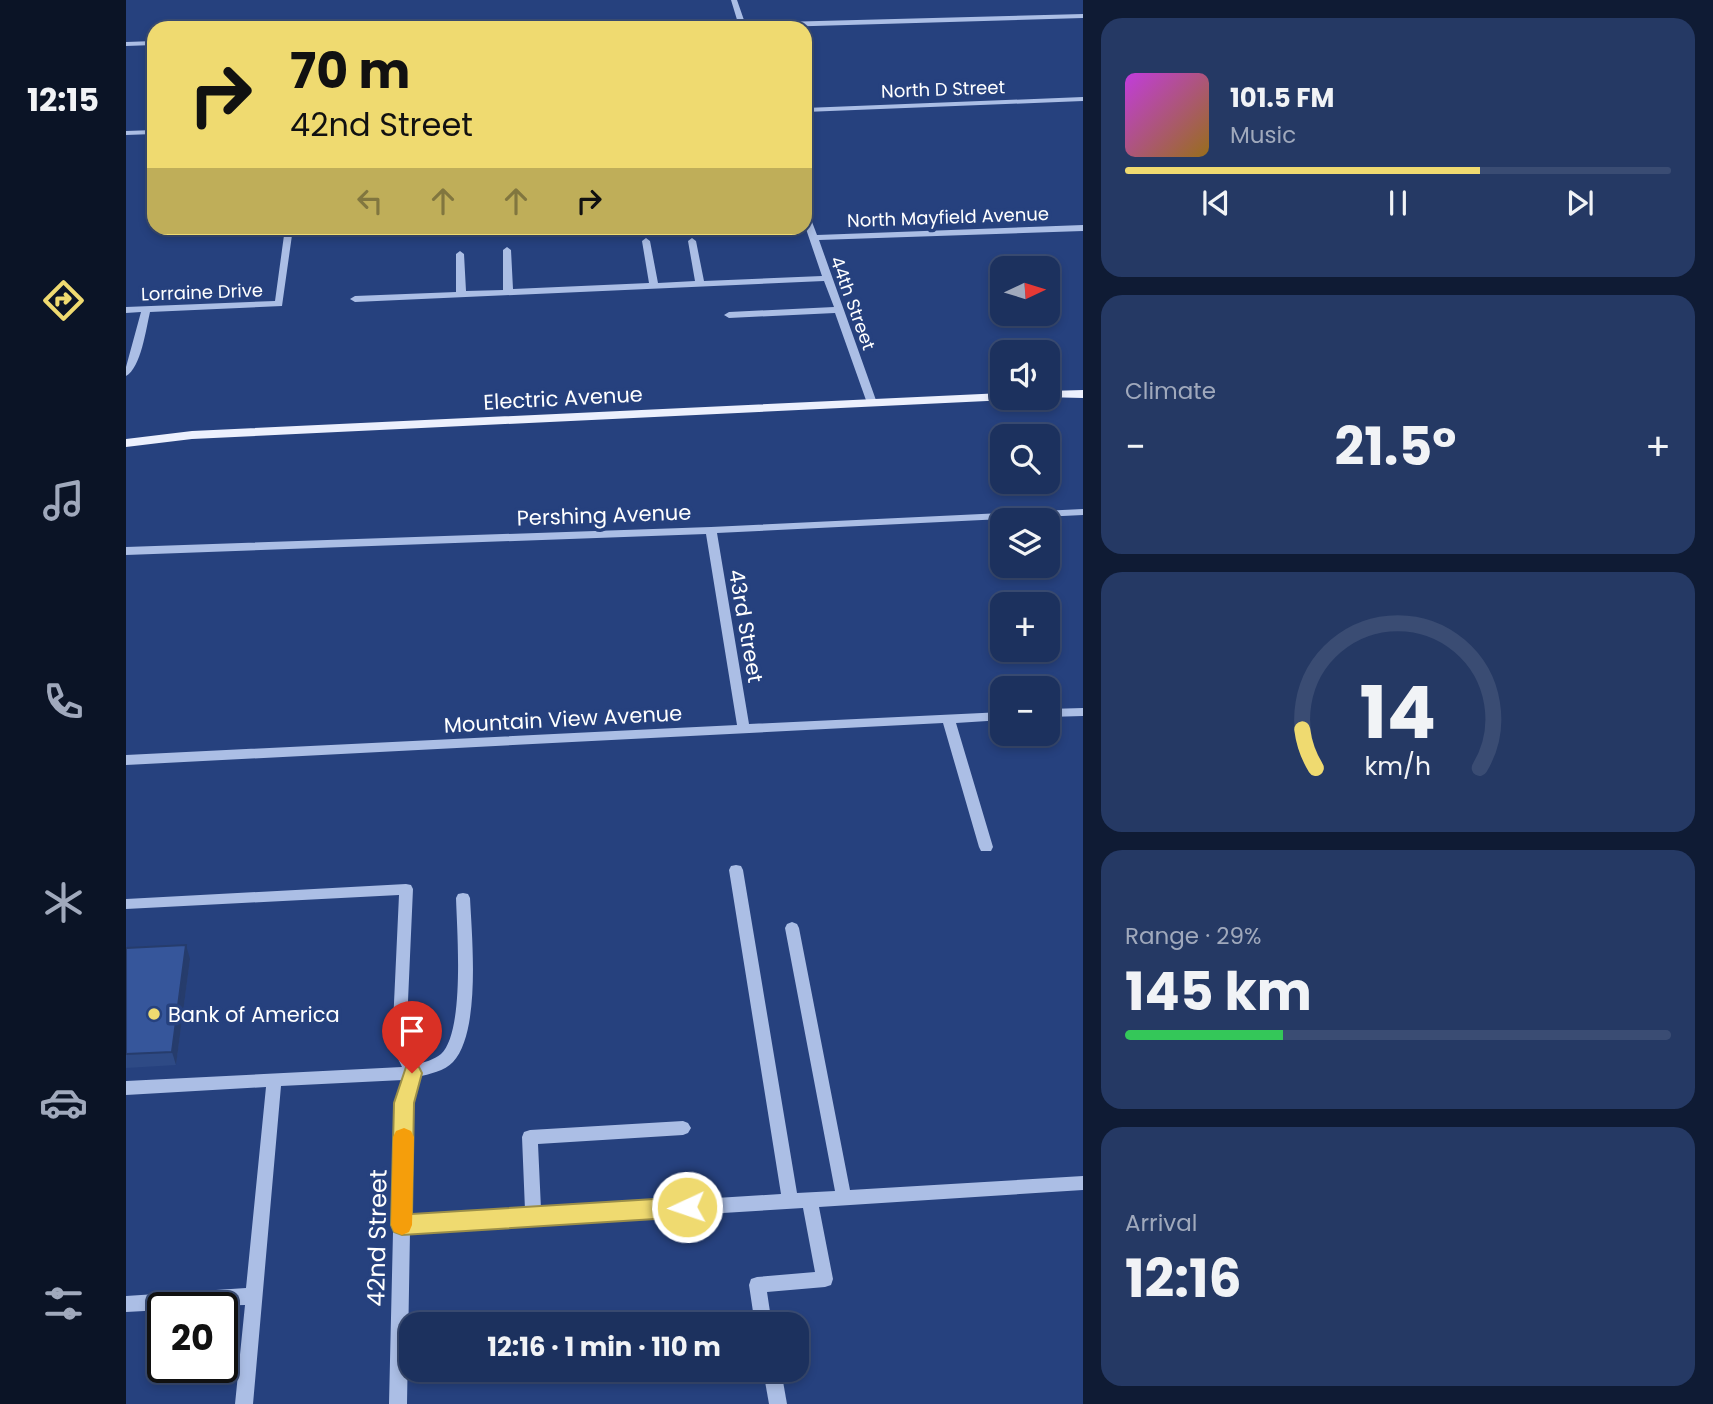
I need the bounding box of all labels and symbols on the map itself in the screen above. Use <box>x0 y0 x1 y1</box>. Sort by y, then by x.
street label: North D Street <box>881 74 1005 104</box>
street label: North Mayfield Avenue <box>847 201 1049 233</box>
street label: 44th Street <box>824 253 882 353</box>
north arrow <box>990 256 1060 326</box>
street label: Lorraine Drive <box>141 277 263 307</box>
street label: Electric Avenue <box>483 379 643 417</box>
street label: Pershing Avenue <box>516 497 692 533</box>
street label: 43rd Street <box>722 567 770 685</box>
street label: Mountain View Avenue <box>443 698 683 740</box>
place label: Bank of America <box>168 1000 340 1029</box>
pin <box>382 1001 442 1073</box>
marker: Bank of America <box>146 1006 162 1022</box>
street label: 42nd Street <box>359 1169 395 1307</box>
position arrow <box>650 1170 724 1244</box>
speed limit sign: 20 <box>147 1292 238 1383</box>

